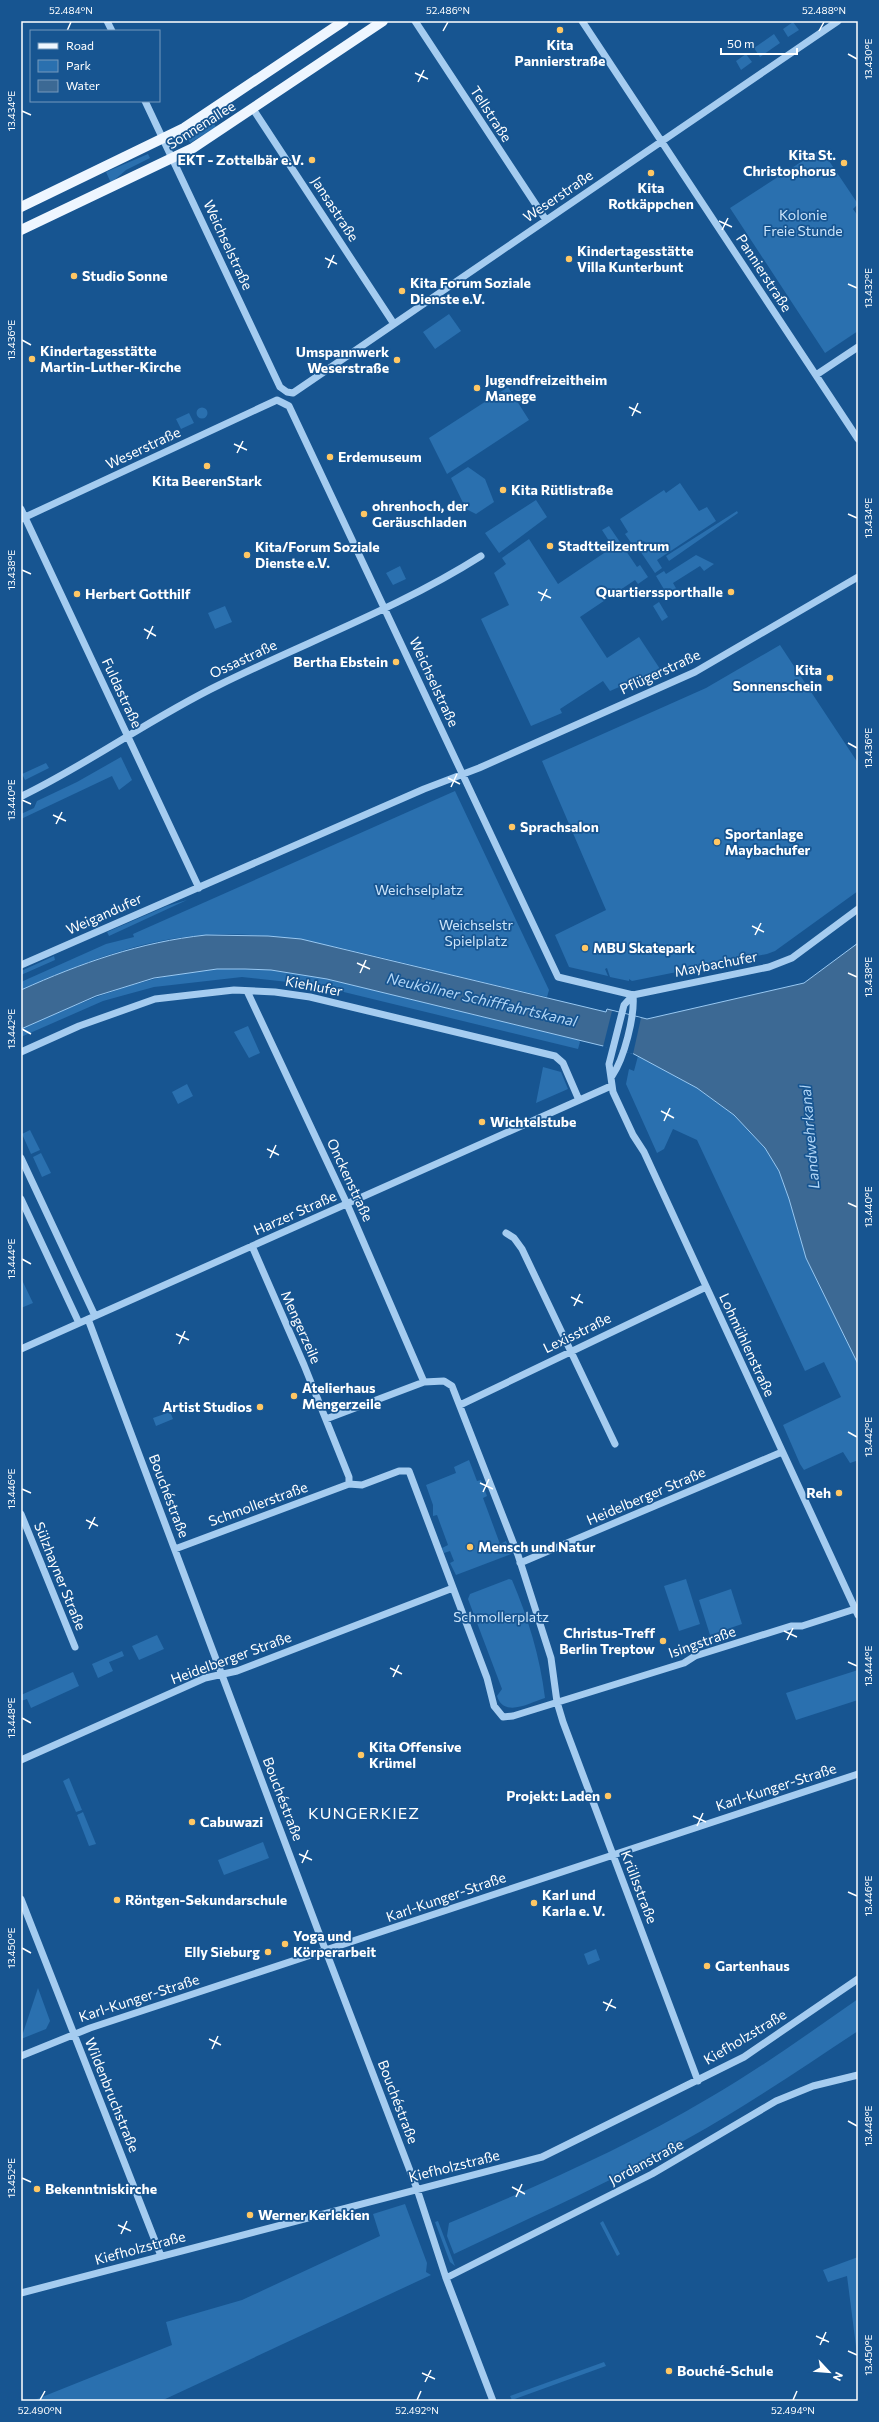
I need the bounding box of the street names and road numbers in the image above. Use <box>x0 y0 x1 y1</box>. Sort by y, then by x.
street label: Tellstraße <box>467 83 516 145</box>
street label: Sonnenallee <box>163 97 238 152</box>
street label: Weserstraße <box>520 166 596 225</box>
street label: Jansastraße <box>308 173 363 244</box>
street label: Weichselstraße <box>200 197 257 292</box>
street label: Pannierstraße <box>733 231 796 315</box>
street label: Weserstraße <box>103 423 183 472</box>
street label: Weichselstraße <box>406 634 463 729</box>
street label: Ossastraße <box>206 636 279 682</box>
street label: Pflügerstraße <box>617 646 703 698</box>
street label: Fuldastraße <box>99 655 146 731</box>
street label: Weigandufer <box>63 889 145 938</box>
street label: Maybachufer <box>673 947 759 980</box>
street label: Kiehlufer <box>284 972 345 999</box>
street label: Onckenstraße <box>324 1136 377 1224</box>
street label: Harzer Straße <box>251 1187 339 1238</box>
street label: Mengerzeile <box>278 1288 325 1366</box>
street label: Lohmühlenstraße <box>716 1290 779 1399</box>
street label: Lexisstraße <box>540 1309 614 1356</box>
street label: Bouchéstraße <box>146 1452 193 1540</box>
street label: Heidelberger Straße <box>584 1463 708 1528</box>
street label: Schmollerstraße <box>206 1478 310 1529</box>
street label: Sülzhayner Straße <box>31 1519 90 1632</box>
street label: Isingstraße <box>666 1622 738 1661</box>
street label: Heidelberger Straße <box>168 1628 294 1687</box>
street label: Bouchéstraße <box>260 1755 307 1843</box>
street label: Karl-Kunger-Straße <box>713 1759 838 1814</box>
street label: Krüllsstraße <box>618 1848 661 1926</box>
street label: Karl-Kunger-Straße <box>384 1868 508 1925</box>
street label: Karl-Kunger-Straße <box>76 1970 201 2025</box>
street label: Kiefholzstraße <box>700 2005 789 2068</box>
street label: Wildenbruchstraße <box>82 2035 143 2155</box>
street label: Bouchéstraße <box>375 2058 422 2146</box>
street label: Jordanstraße <box>606 2135 686 2188</box>
street label: Kiefholzstraße <box>406 2146 501 2185</box>
street label: Kiefholzstraße <box>93 2227 187 2268</box>

